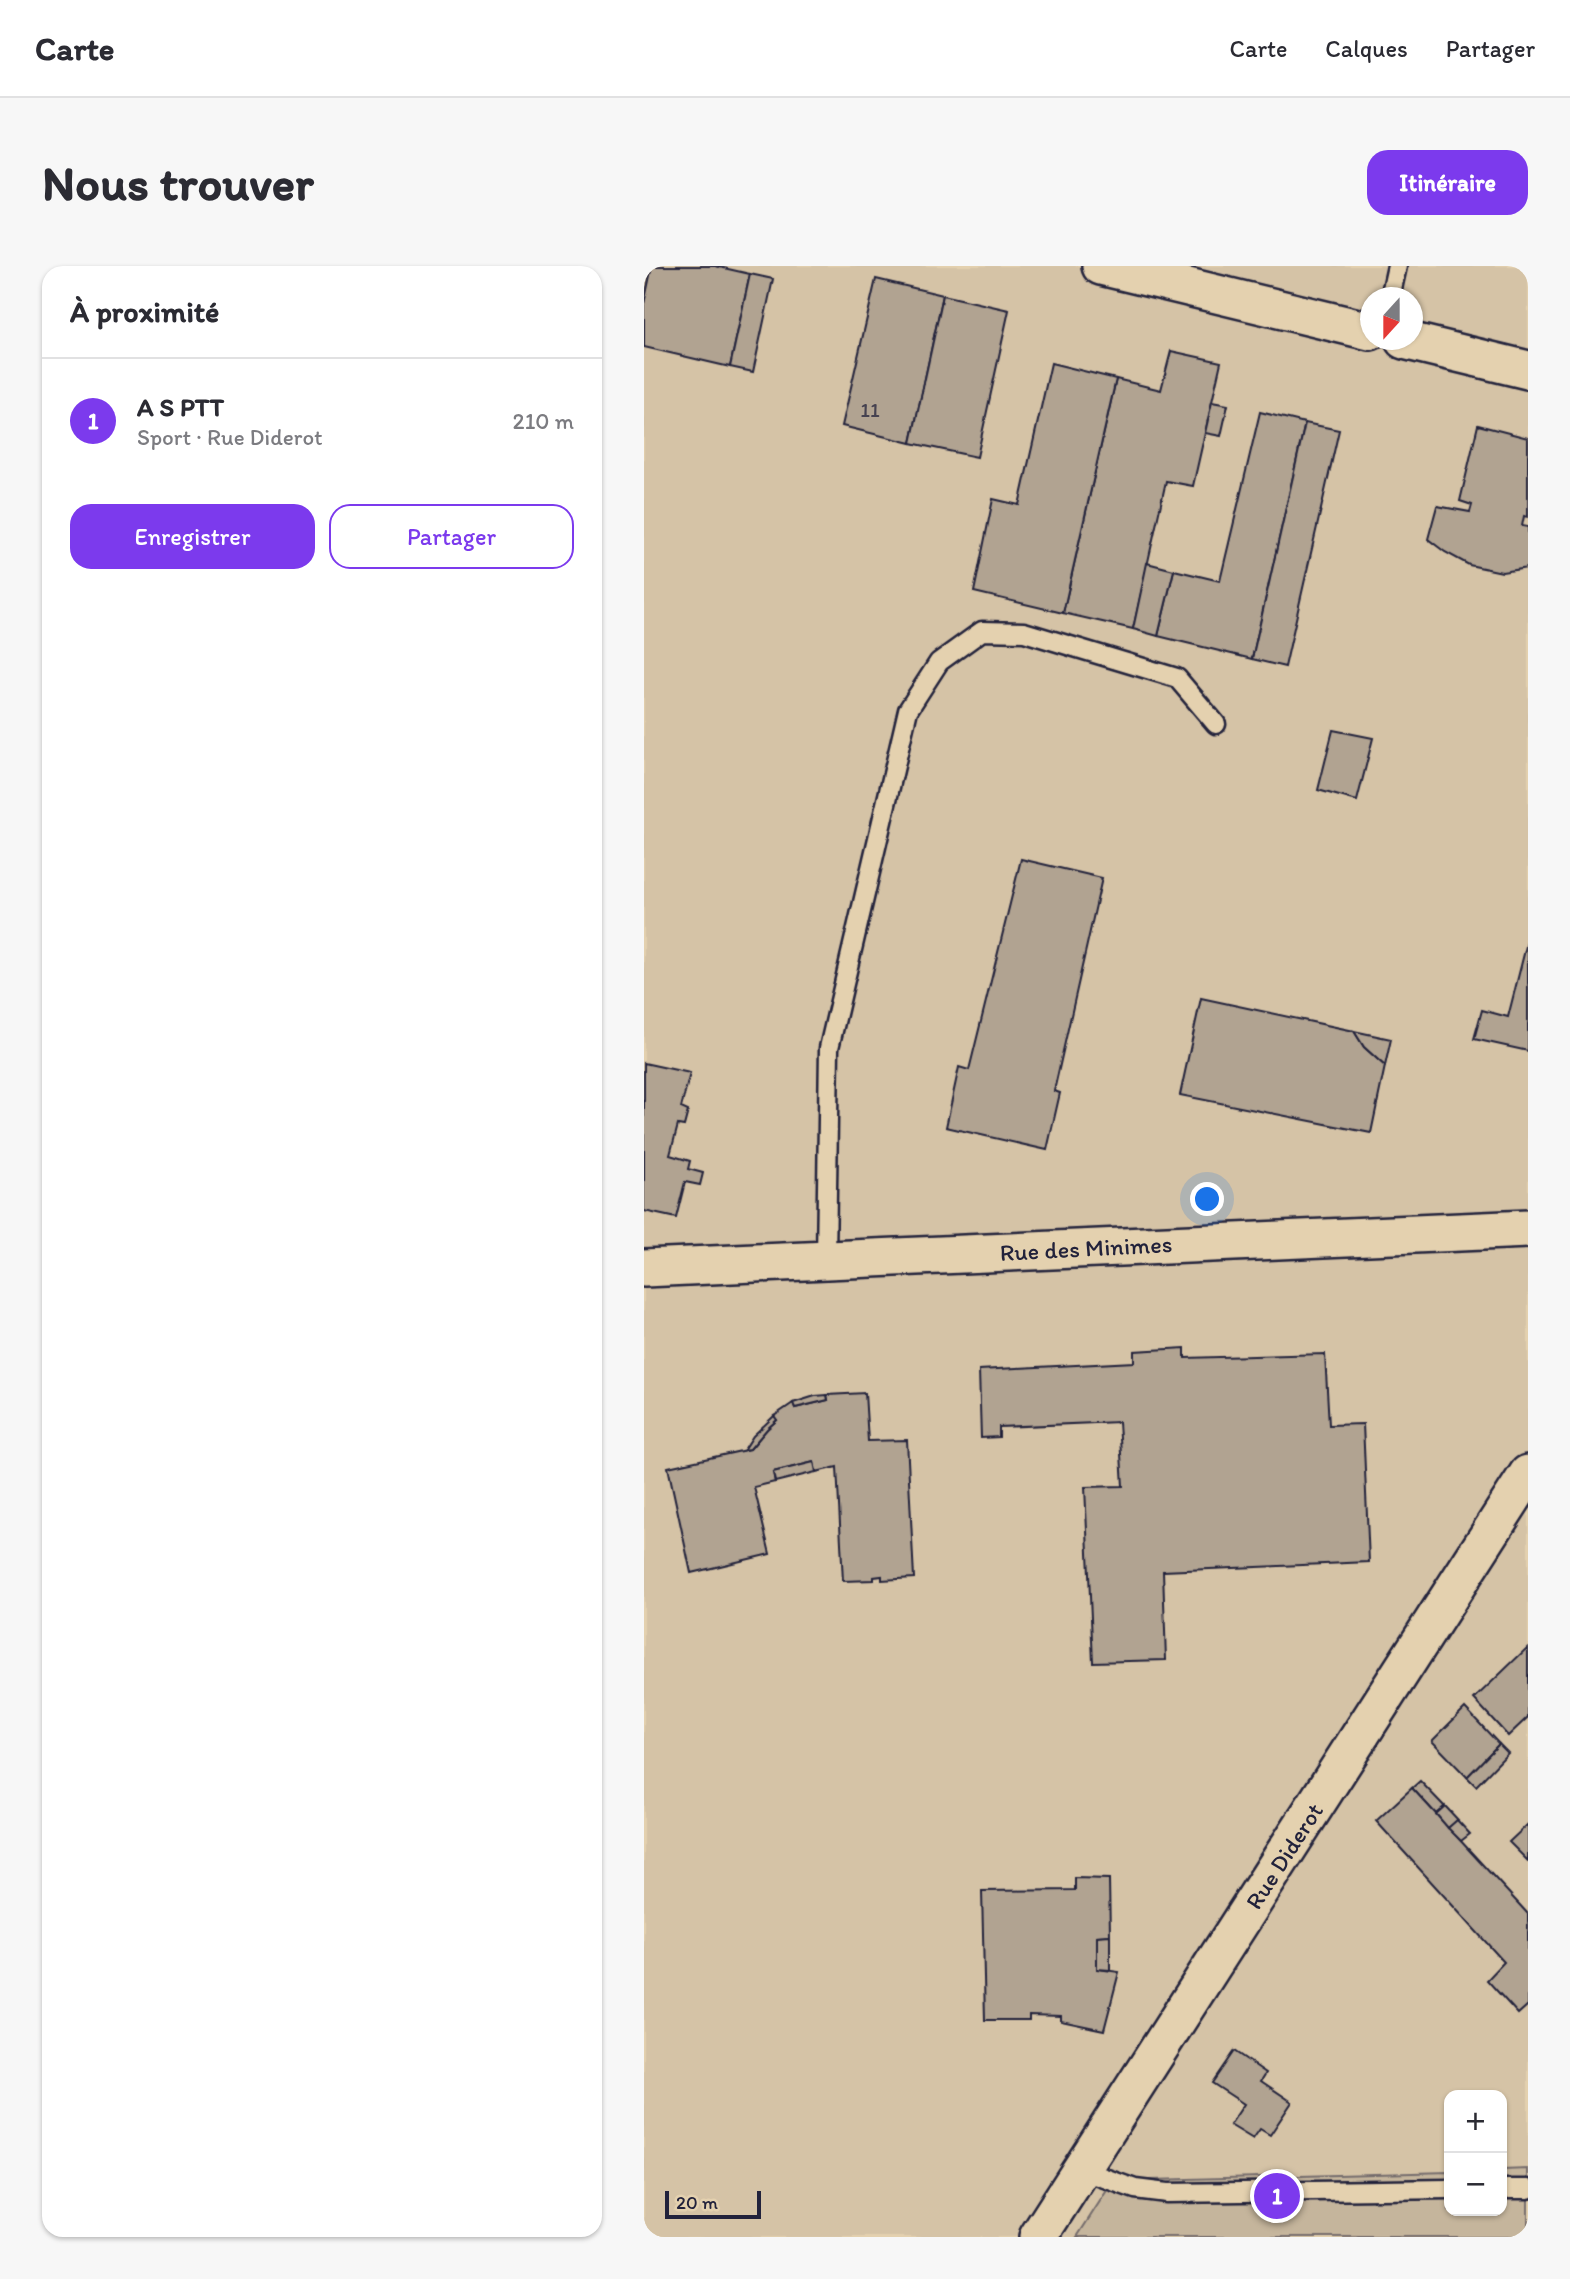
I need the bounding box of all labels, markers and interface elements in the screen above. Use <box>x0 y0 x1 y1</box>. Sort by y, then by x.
text: Carte <box>35 29 115 68</box>
text: Carte <box>1230 34 1287 63</box>
text: Calques <box>1325 34 1408 63</box>
text: Partager <box>1446 34 1535 63</box>
button: Itinéraire <box>1367 150 1528 215</box>
text: Nous trouver <box>42 153 314 212</box>
north arrow <box>1360 287 1423 350</box>
text: À proximité <box>70 293 219 330</box>
text: A S PTT <box>137 391 224 423</box>
house number: 11 <box>860 397 880 422</box>
text: 1 <box>88 407 98 435</box>
text: 210 m <box>513 407 574 435</box>
text: Sport · Rue Diderot <box>137 423 323 451</box>
button: Enregistrer <box>70 504 315 569</box>
button: Partager <box>329 504 574 569</box>
your location <box>1190 1182 1224 1216</box>
street label: Rue des Minimes <box>999 1229 1173 1267</box>
street label: Rue Diderot <box>1239 1797 1329 1915</box>
map controls <box>1444 2090 1507 2216</box>
button: + <box>1444 2090 1507 2153</box>
button: − <box>1444 2153 1507 2216</box>
pin: 1 <box>1254 2170 1300 2222</box>
scale bar <box>665 2188 761 2220</box>
text: 20 m <box>676 2191 718 2214</box>

